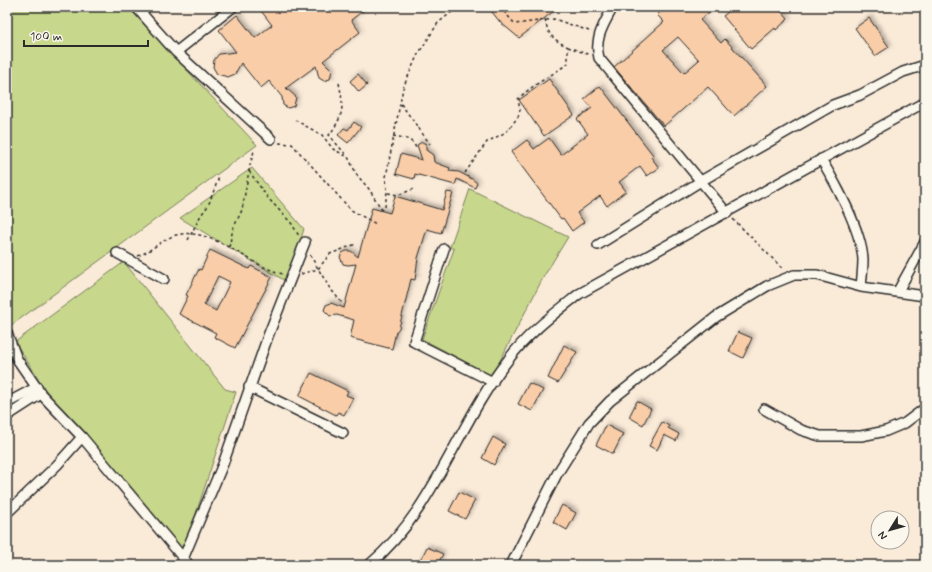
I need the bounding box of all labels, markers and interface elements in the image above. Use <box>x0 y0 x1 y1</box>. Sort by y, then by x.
scale bar <box>24 22 148 48</box>
text: 100 m <box>30 29 62 45</box>
north arrow <box>870 510 910 550</box>
text: N <box>875 528 891 543</box>

